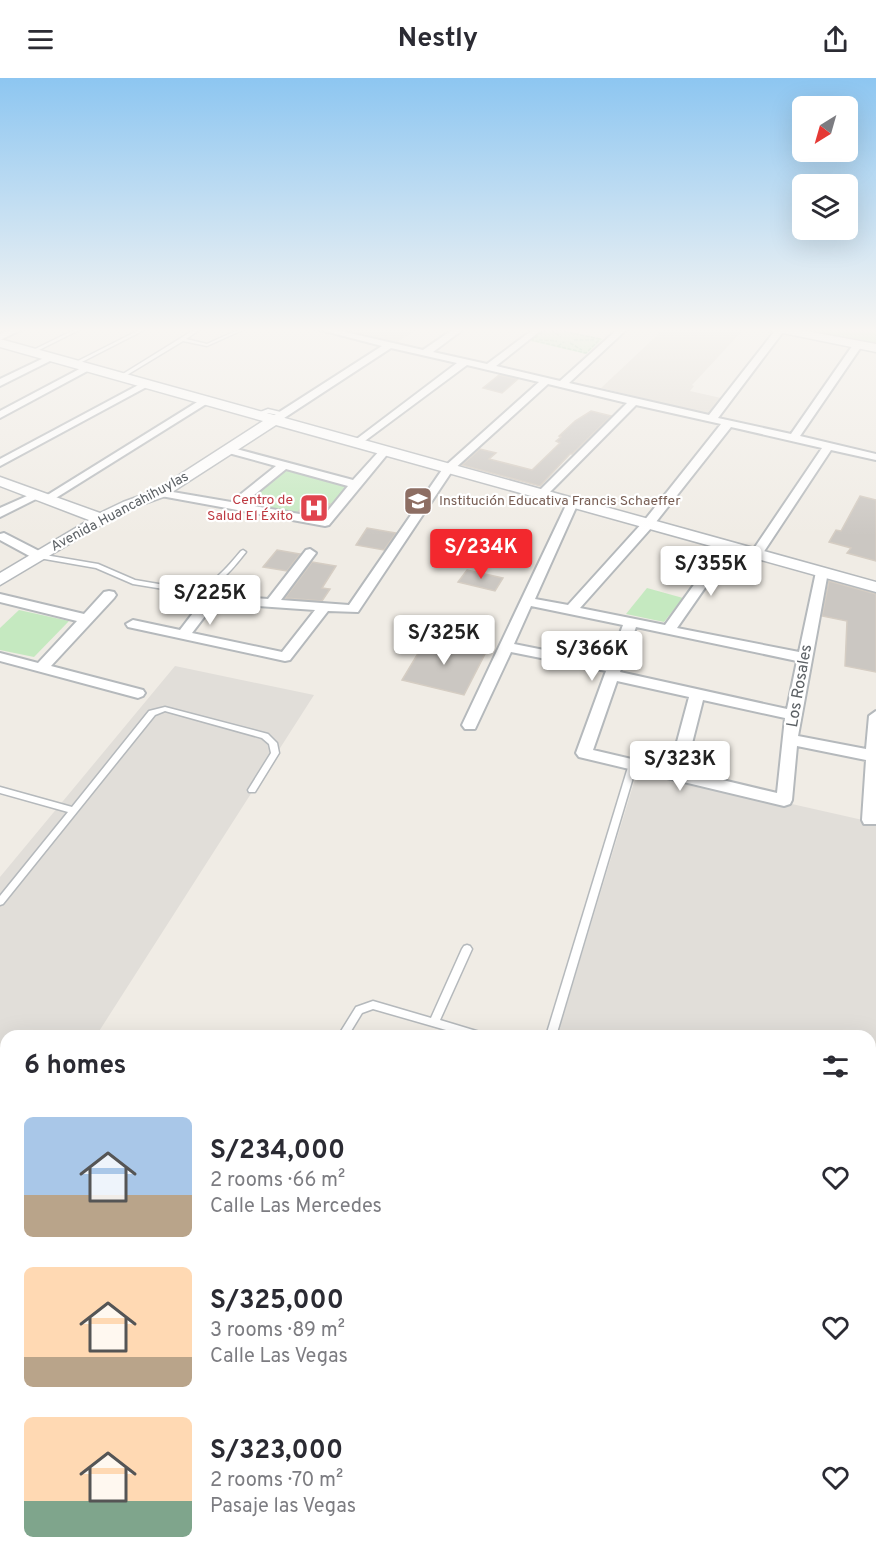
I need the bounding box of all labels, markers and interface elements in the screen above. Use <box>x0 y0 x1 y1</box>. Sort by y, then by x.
text: Nestly <box>398 22 478 56</box>
icon: menu <box>24 23 57 56</box>
icon: share <box>819 23 852 56</box>
north arrow <box>792 96 858 162</box>
map controls <box>792 96 858 240</box>
button: layers <box>792 174 858 240</box>
street label: Avenida Huancahihuylas <box>48 468 192 556</box>
school or university icon: Institución Educativa Francis Schaeffer <box>402 485 434 517</box>
place label: Centro de Salud El Éxito <box>207 492 293 525</box>
hospital icon: Centro de Salud El Éxito <box>298 492 330 524</box>
place label: Institución Educativa Francis Schaeffer <box>439 493 681 510</box>
pin: S/234K <box>432 529 530 580</box>
text: S/234K <box>444 535 518 561</box>
pin: S/355K <box>662 546 760 597</box>
text: S/355K <box>675 552 747 578</box>
pin: S/225K <box>161 575 259 626</box>
text: S/225K <box>173 581 247 607</box>
pin: S/325K <box>395 615 493 666</box>
text: S/325K <box>408 621 480 647</box>
pin: S/366K <box>543 631 641 682</box>
text: S/366K <box>555 637 629 663</box>
street label: Los Rosales <box>783 643 817 729</box>
pin: S/323K <box>631 741 729 792</box>
text: S/323K <box>644 747 716 773</box>
text: 6 homes <box>24 1050 126 1083</box>
icon: filters <box>819 1050 852 1083</box>
text: S/234,000 <box>210 1135 345 1168</box>
icon: home <box>72 1141 144 1213</box>
icon: heart <box>819 1161 852 1194</box>
text: 2 rooms · 66 m² <box>210 1168 345 1194</box>
text: Calle Las Mercedes <box>210 1194 382 1220</box>
text: S/325,000 <box>210 1285 344 1318</box>
icon: home <box>72 1291 144 1363</box>
icon: heart <box>819 1311 852 1344</box>
text: 3 rooms · 89 m² <box>210 1318 345 1344</box>
text: Calle Las Vegas <box>210 1344 348 1370</box>
text: S/323,000 <box>210 1435 343 1468</box>
icon: home <box>72 1441 144 1513</box>
icon: heart <box>819 1461 852 1494</box>
text: 2 rooms · 70 m² <box>210 1468 343 1494</box>
text: Pasaje las Vegas <box>210 1494 356 1520</box>

